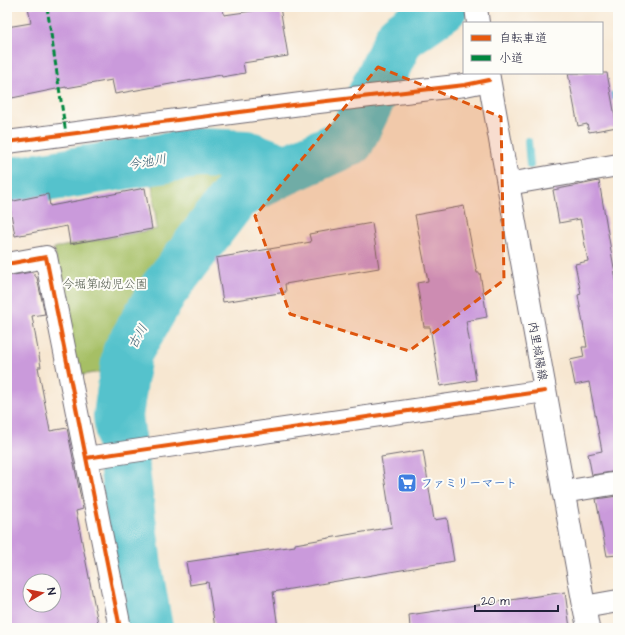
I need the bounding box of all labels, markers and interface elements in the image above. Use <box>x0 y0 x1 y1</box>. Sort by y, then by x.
legend <box>463 22 603 74</box>
text: 自転車道 <box>499 30 547 47</box>
text: 小道 <box>499 50 523 67</box>
water label: 今池川 <box>126 150 168 174</box>
park label: 今堀第1幼児公園 <box>62 276 148 293</box>
street label: 内里城陽線 <box>524 320 551 382</box>
water label: 古川 <box>124 321 152 352</box>
supermarket icon: ファミリーマート <box>396 472 418 494</box>
place label: ファミリーマート <box>421 475 517 492</box>
north arrow <box>22 573 62 613</box>
text: N <box>43 587 59 596</box>
scale bar <box>475 587 558 613</box>
text: 20 m <box>481 593 510 610</box>

